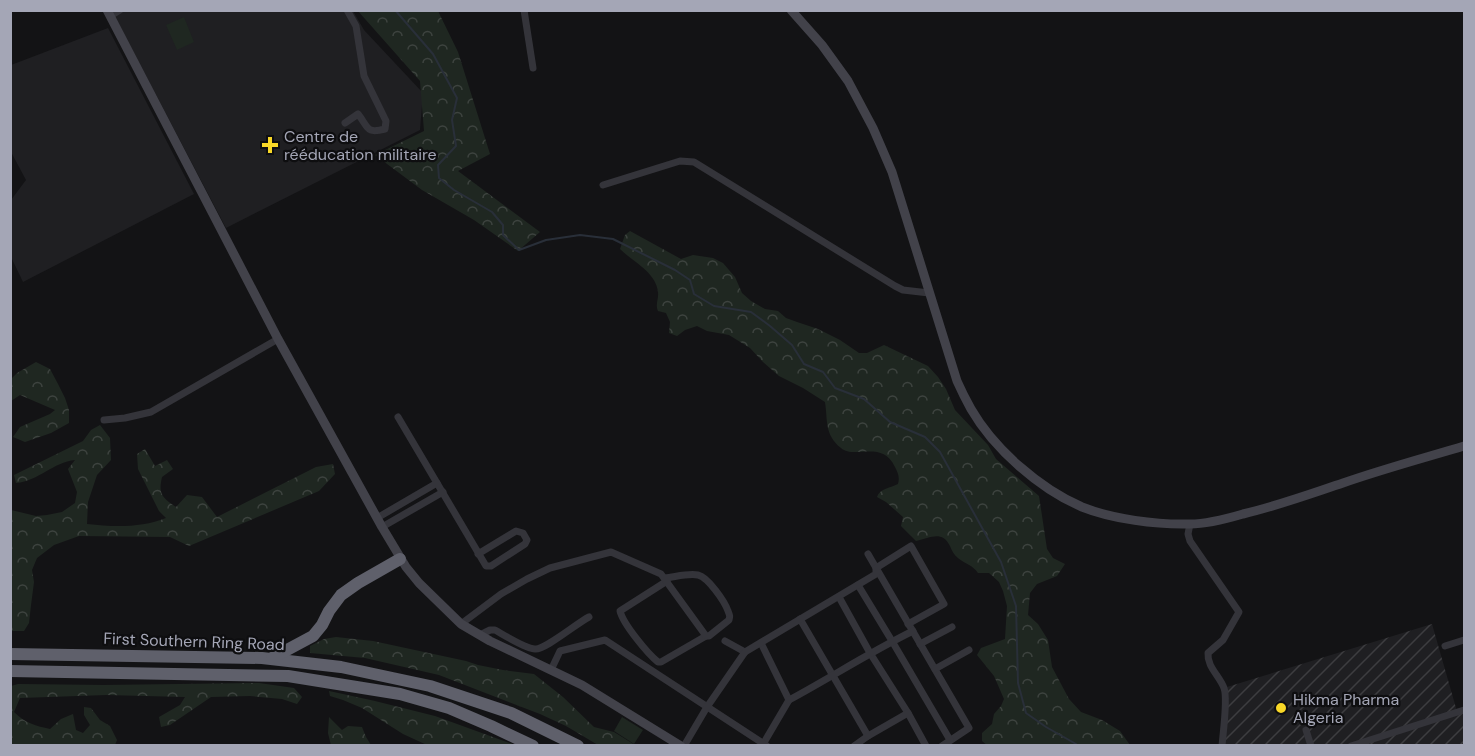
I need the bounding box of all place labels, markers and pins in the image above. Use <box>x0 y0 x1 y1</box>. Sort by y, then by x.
place label: Centre de rééducation militaire <box>284 126 437 165</box>
marker: Centre de rééducation militaire <box>261 136 279 154</box>
place label: Hikma Pharma Algeria <box>1293 689 1399 728</box>
marker: Hikma Pharma Algeria <box>1274 701 1288 715</box>

